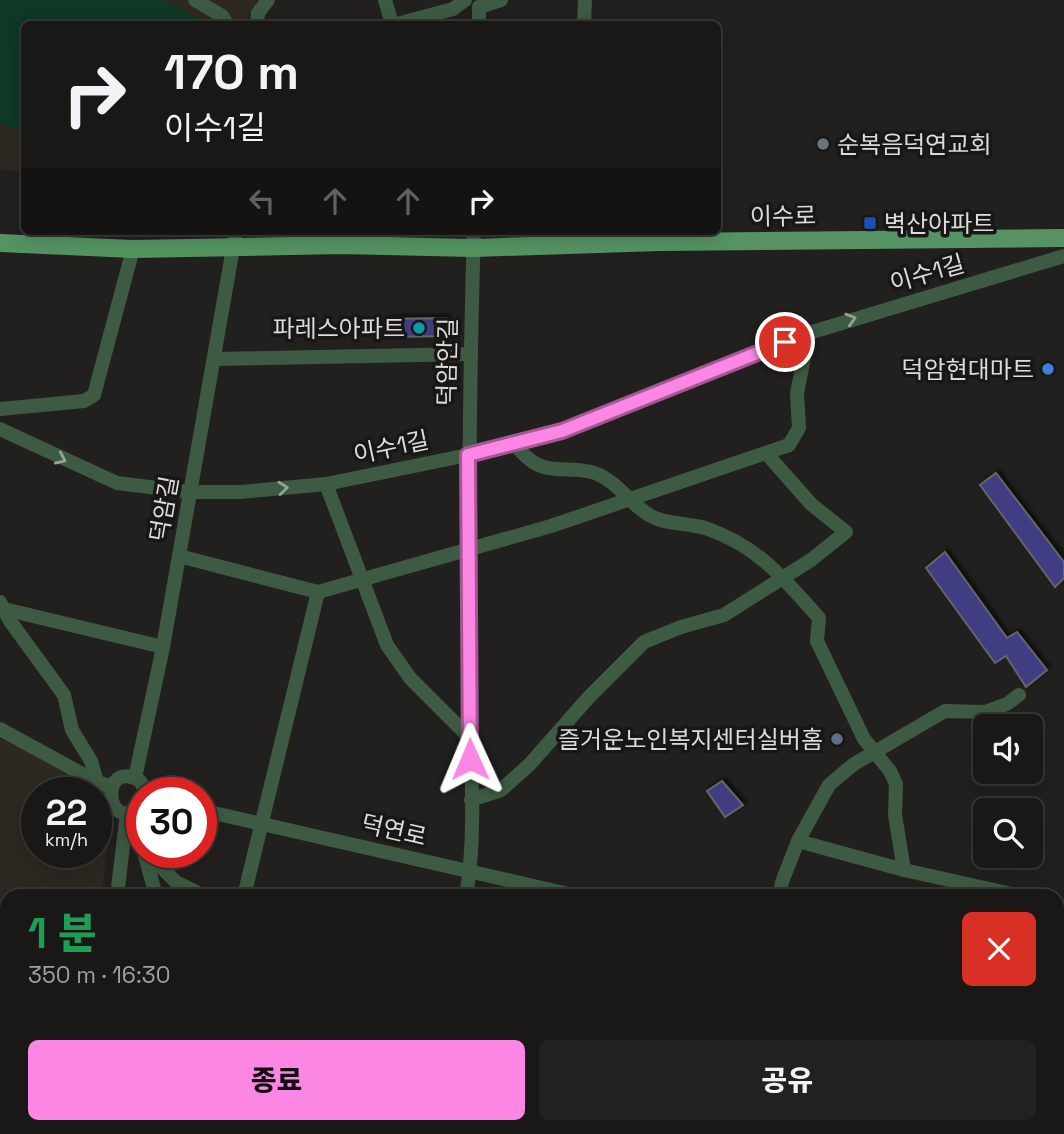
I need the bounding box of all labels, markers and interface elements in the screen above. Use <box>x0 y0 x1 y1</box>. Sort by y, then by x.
text: 170 m <box>164 41 299 103</box>
icon: right <box>49 49 140 140</box>
text: 이수1길 <box>164 108 266 148</box>
place label: 순복음덕연교회 <box>837 129 992 160</box>
marker: 순복음덕연교회 <box>815 136 831 152</box>
icon: left <box>243 182 281 220</box>
icon: ahead <box>316 182 354 220</box>
icon: ahead <box>389 182 427 220</box>
icon: right <box>462 182 500 220</box>
street label: 이수로 <box>750 200 816 232</box>
place label: 벽산아파트 <box>884 208 994 239</box>
marker: 벽산아파트 <box>862 215 878 231</box>
street label: 이수1길 <box>886 248 968 298</box>
pin <box>755 312 815 372</box>
place label: 파레스아파트 <box>273 313 405 344</box>
one-way arrow <box>845 313 857 328</box>
street label: 덕암안길 <box>431 318 463 406</box>
marker: 파레스아파트 <box>411 320 427 336</box>
icon: arrive <box>766 323 804 361</box>
place label: 덕암현대마트 <box>902 354 1034 385</box>
marker: 덕암현대마트 <box>1040 361 1056 377</box>
street label: 이수1길 <box>350 424 432 470</box>
one-way arrow <box>54 451 67 465</box>
street label: 덕암길 <box>143 474 185 544</box>
one-way arrow <box>278 481 289 496</box>
map controls <box>973 714 1043 868</box>
button: sound <box>973 714 1043 784</box>
position arrow <box>433 722 507 796</box>
place label: 즐거운노인복지센터실버홈 <box>558 724 823 755</box>
marker: 즐거운노인복지센터실버홈 <box>829 731 845 747</box>
speed limit sign: 30 <box>126 777 217 868</box>
text: 22 <box>46 791 87 835</box>
button: search <box>973 798 1043 868</box>
street label: 덕연로 <box>358 807 430 853</box>
text: km/h <box>45 828 88 851</box>
text: 1 분 <box>28 907 96 960</box>
button: close <box>962 912 1036 986</box>
text: 350 m · 16:30 <box>28 960 170 990</box>
button: 종료 <box>28 1040 525 1120</box>
button: 공유 <box>539 1040 1036 1120</box>

